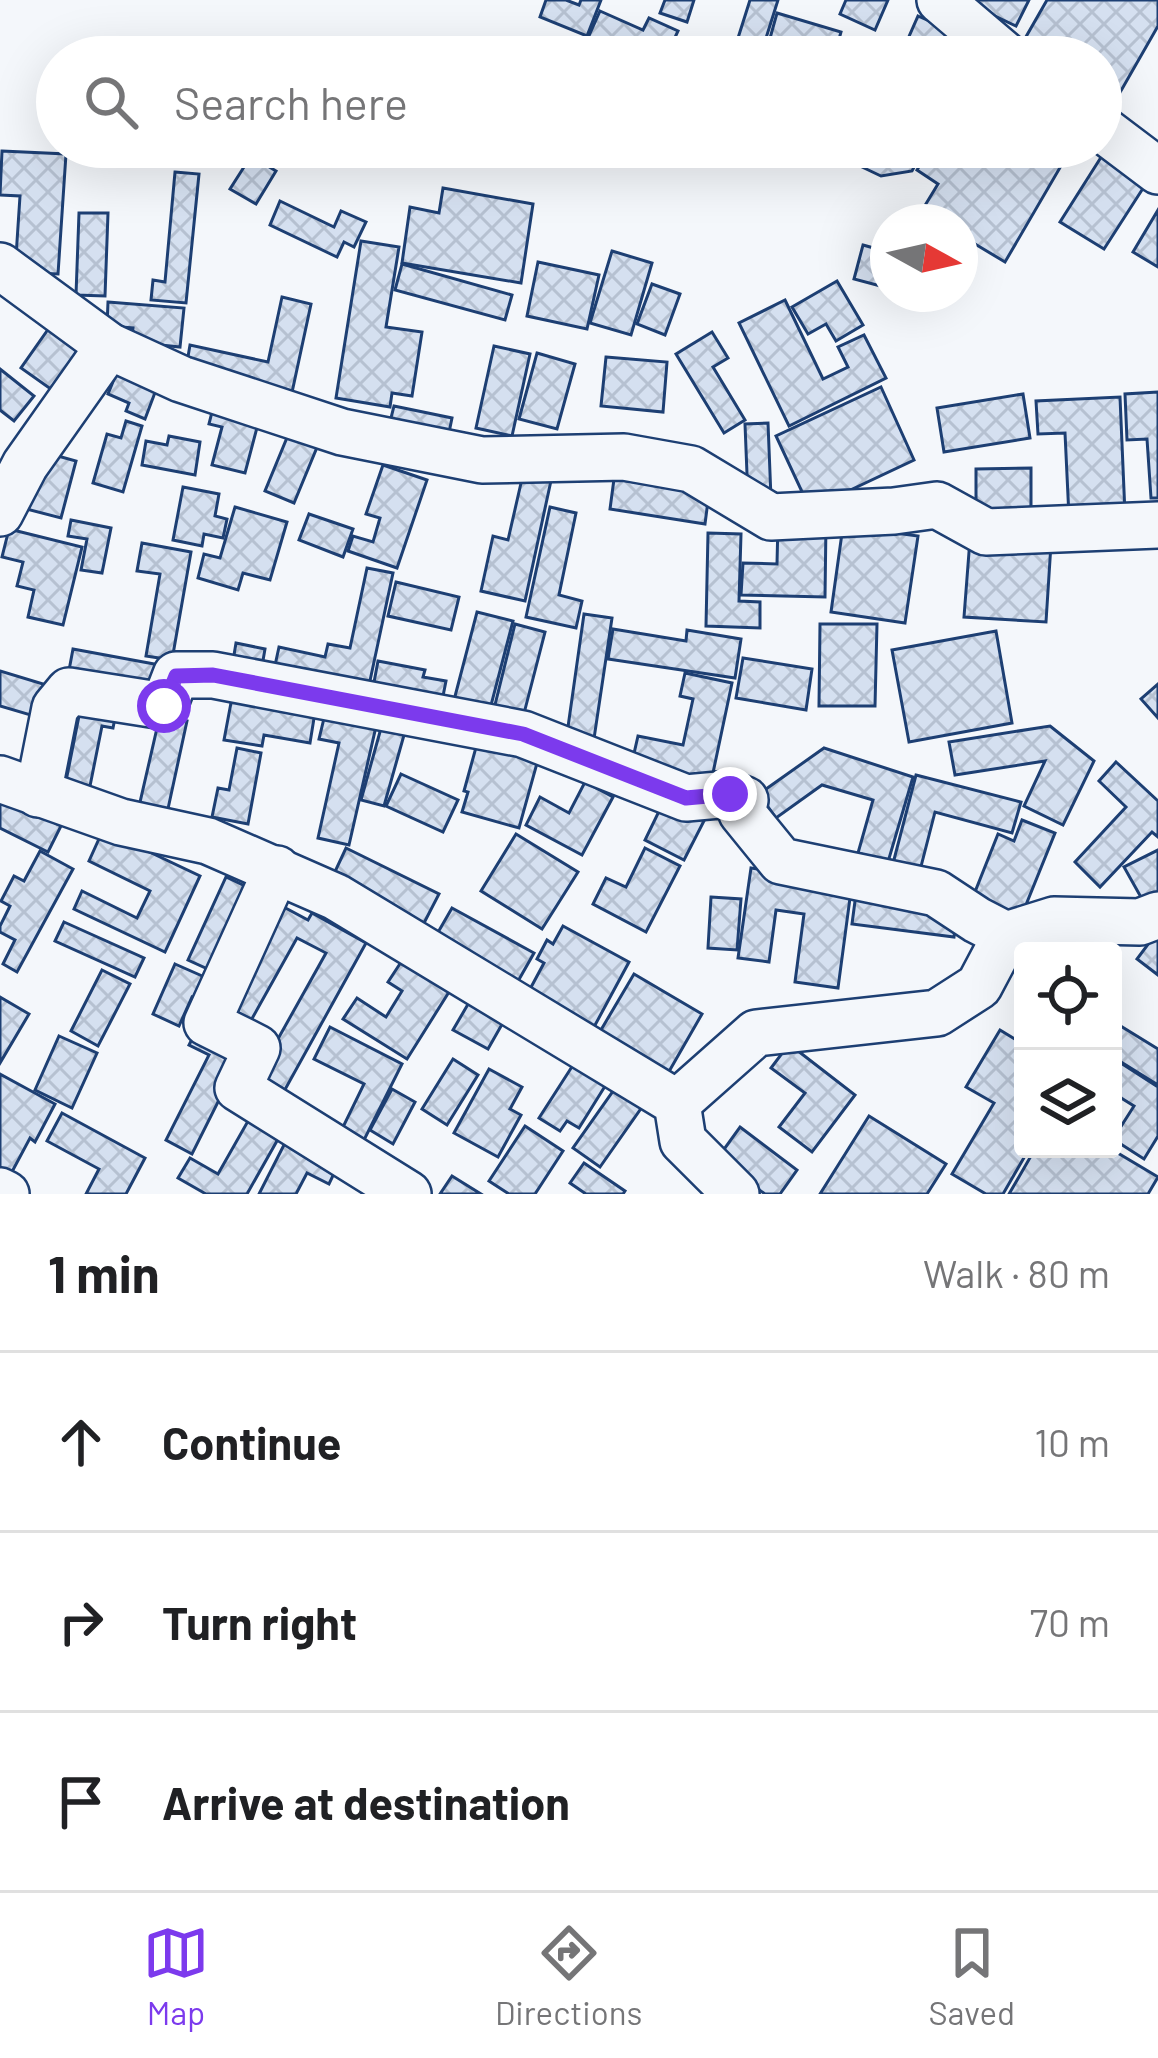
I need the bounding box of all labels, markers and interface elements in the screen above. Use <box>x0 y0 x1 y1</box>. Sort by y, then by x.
search box <box>36 36 1122 168</box>
icon: search <box>78 69 144 135</box>
text: Search here <box>174 75 408 129</box>
north arrow <box>870 204 978 312</box>
route start <box>137 679 191 733</box>
route end <box>703 767 757 821</box>
map controls <box>1014 942 1122 1158</box>
button: locate <box>1014 942 1122 1050</box>
button: layers <box>1014 1050 1122 1158</box>
text: 1 min <box>48 1242 160 1303</box>
text: Walk · 80 m <box>923 1249 1110 1296</box>
icon: ahead <box>48 1409 114 1475</box>
text: Continue <box>162 1415 341 1469</box>
text: 10 m <box>1034 1418 1110 1465</box>
icon: right <box>48 1589 114 1655</box>
text: Turn right <box>162 1595 357 1649</box>
text: 70 m <box>1029 1598 1110 1645</box>
icon: arrive <box>48 1769 114 1835</box>
text: Arrive at destination <box>162 1775 570 1829</box>
tab: Map <box>143 1920 209 2032</box>
tab: Directions <box>495 1920 642 2032</box>
tab: Saved <box>928 1920 1015 2032</box>

